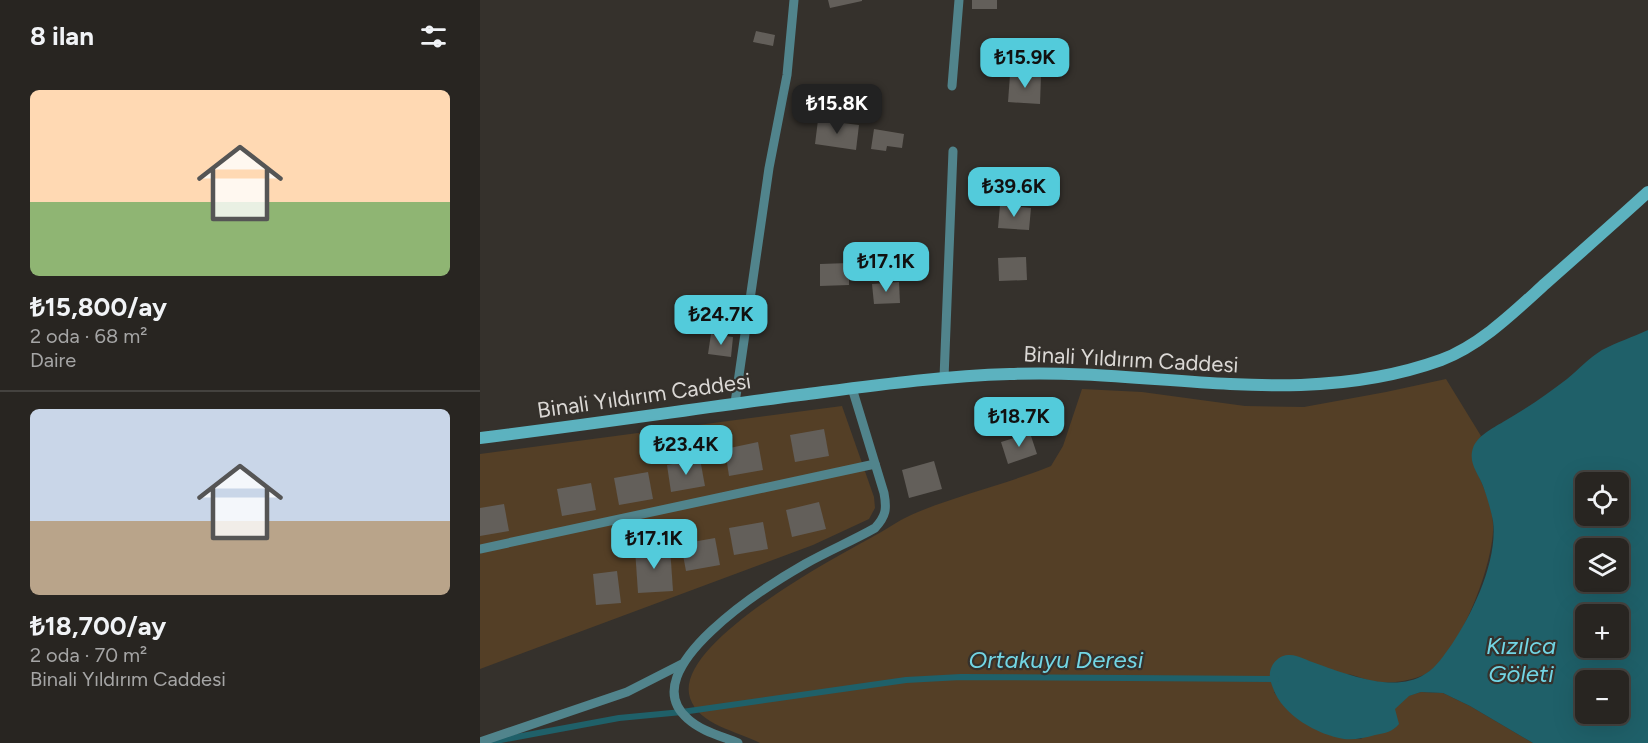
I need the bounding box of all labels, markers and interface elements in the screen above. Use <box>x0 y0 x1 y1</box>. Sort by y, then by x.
text: 8 ilan <box>30 20 94 52</box>
icon: filters <box>417 20 450 53</box>
pin: ₺15.9K <box>976 38 1074 89</box>
text: ₺15.9K <box>994 45 1056 69</box>
pin: ₺15.8K <box>788 84 886 135</box>
text: ₺15.8K <box>806 91 868 115</box>
icon: home <box>186 129 294 237</box>
pin: ₺39.6K <box>965 167 1063 218</box>
text: ₺39.6K <box>982 174 1046 198</box>
pin: ₺17.1K <box>837 242 935 293</box>
text: ₺17.1K <box>857 249 915 273</box>
text: ₺15,800/ay <box>30 291 167 323</box>
pin: ₺24.7K <box>672 295 770 346</box>
text: ₺24.7K <box>688 302 754 326</box>
text: 2 oda · 68 m² <box>30 324 147 348</box>
street label: Binali Yıldırım Caddesi <box>1023 340 1239 379</box>
text: Daire <box>30 348 76 372</box>
street label: Binali Yıldırım Caddesi <box>535 367 753 424</box>
pin: ₺18.7K <box>970 397 1068 448</box>
text: ₺18.7K <box>988 404 1050 428</box>
pin: ₺23.4K <box>637 425 735 476</box>
text: ₺23.4K <box>653 432 719 456</box>
icon: home <box>186 448 294 556</box>
map controls <box>1575 472 1629 724</box>
button: locate <box>1575 472 1629 526</box>
pin: ₺17.1K <box>605 519 703 570</box>
text: ₺17.1K <box>625 526 683 550</box>
button: layers <box>1575 538 1629 592</box>
button: + <box>1575 604 1629 658</box>
text: ₺18,700/ay <box>30 610 166 642</box>
water label: Kızılca Göleti <box>1486 631 1556 688</box>
text: 2 oda · 70 m² <box>30 643 147 667</box>
water label: Ortakuyu Deresi <box>969 645 1144 674</box>
text: Binali Yıldırım Caddesi <box>30 667 226 691</box>
button: − <box>1575 670 1629 724</box>

